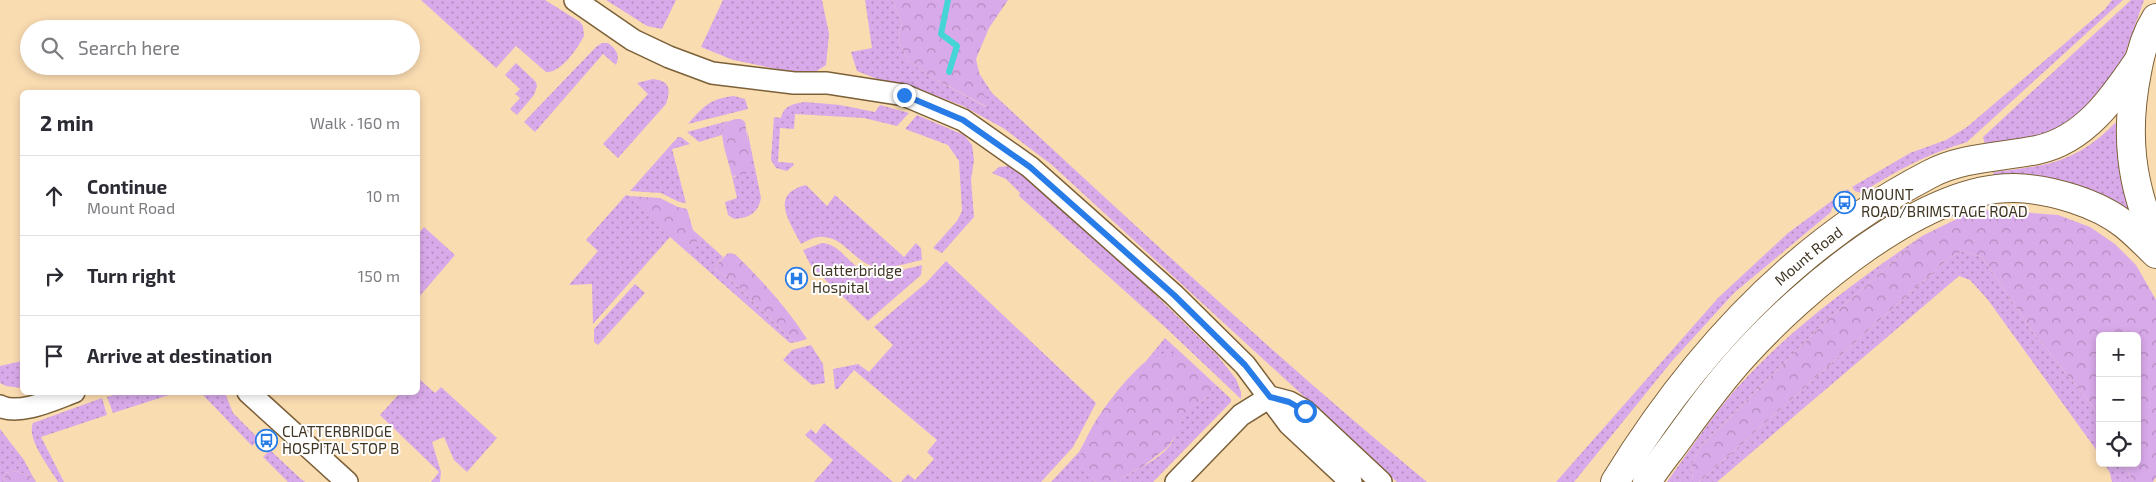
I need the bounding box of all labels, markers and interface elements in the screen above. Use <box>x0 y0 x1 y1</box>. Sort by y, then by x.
search box <box>20 20 420 75</box>
icon: search <box>38 34 66 62</box>
text: Search here <box>78 36 180 59</box>
route end <box>893 84 916 107</box>
text: 2 min <box>40 110 94 135</box>
text: Walk · 160 m <box>310 113 400 132</box>
text: Continue <box>87 175 167 198</box>
icon: ahead <box>40 182 68 210</box>
place label: MOUNT ROAD/BRIMSTAGE ROAD <box>1861 185 2028 220</box>
text: 10 m <box>366 186 400 205</box>
bus stop icon: MOUNT ROAD/BRIMSTAGE ROAD <box>1833 191 1857 215</box>
text: Mount Road <box>87 198 175 217</box>
street label: Mount Road <box>1770 222 1846 289</box>
place label: Clatterbridge Hospital <box>812 261 902 296</box>
icon: right <box>40 262 68 290</box>
text: Turn right <box>87 264 175 287</box>
text: 150 m <box>358 266 400 285</box>
hospital icon: Clatterbridge Hospital <box>784 267 808 291</box>
map controls <box>2096 332 2141 467</box>
button: + <box>2096 332 2141 377</box>
icon: arrive <box>40 342 68 370</box>
text: Arrive at destination <box>87 344 272 367</box>
button: − <box>2096 377 2141 422</box>
route start <box>1294 400 1317 423</box>
place label: CLATTERBRIDGE HOSPITAL STOP B <box>282 422 399 457</box>
button: locate <box>2096 422 2141 467</box>
bus stop icon: CLATTERBRIDGE HOSPITAL STOP B <box>254 428 278 452</box>

